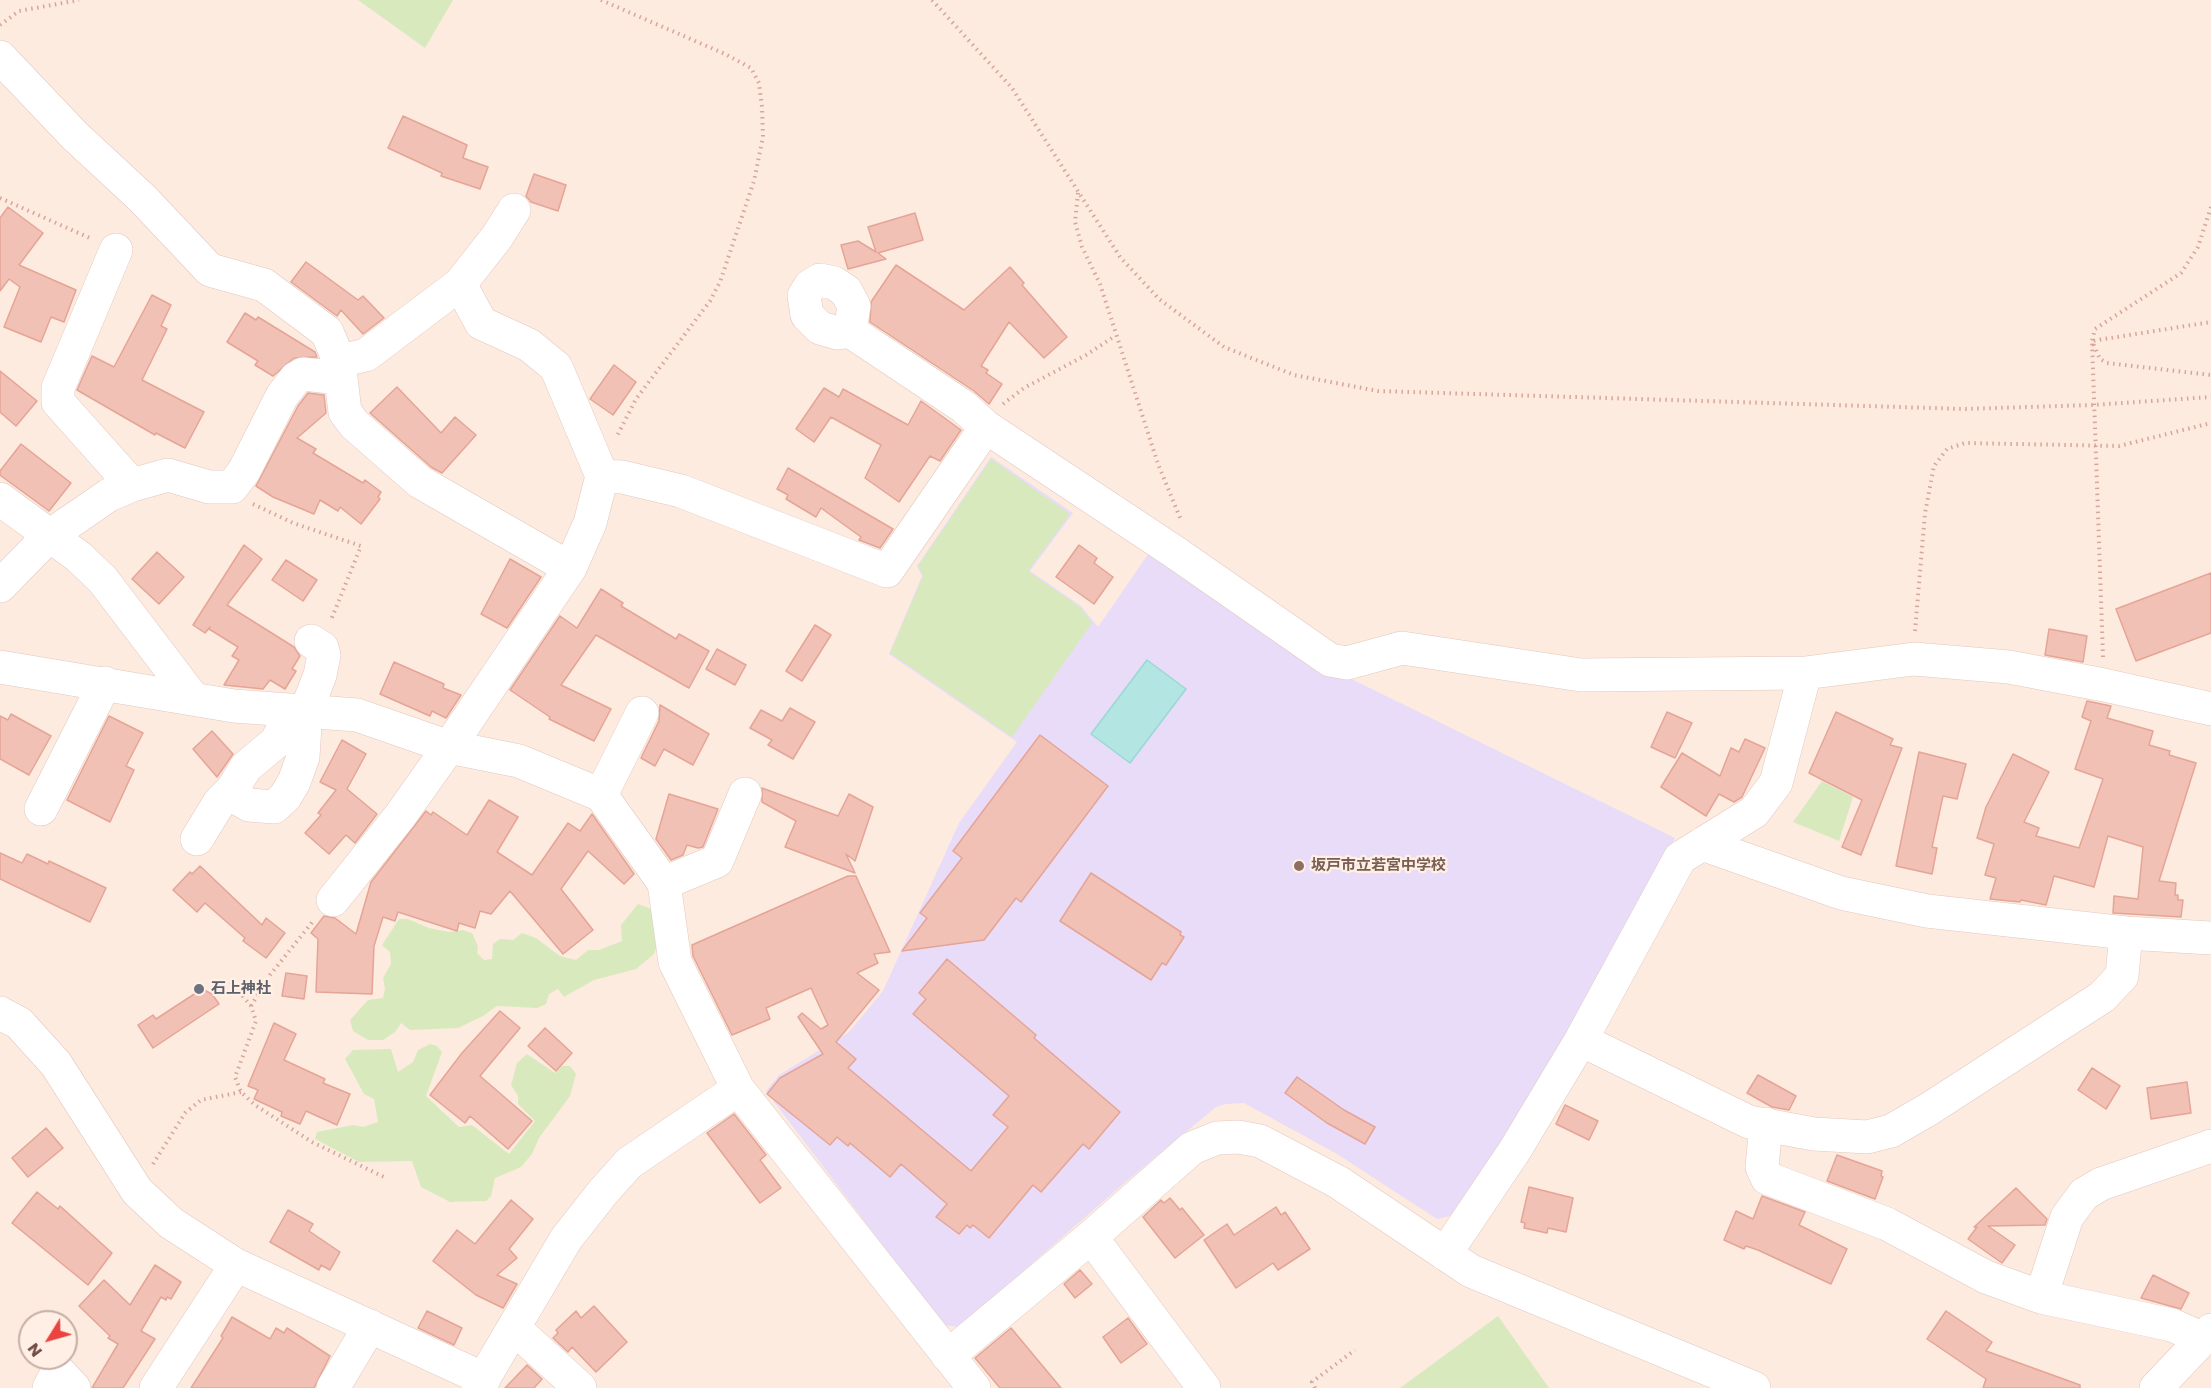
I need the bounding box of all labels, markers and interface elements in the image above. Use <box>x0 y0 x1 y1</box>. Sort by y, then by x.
place label: 坂戸市立若宮中学校 <box>1311 857 1446 875</box>
marker: 坂戸市立若宮中学校 <box>1292 859 1306 873</box>
place label: 石上神社 <box>211 980 271 998</box>
marker: 石上神社 <box>192 982 206 996</box>
north arrow <box>18 1310 78 1370</box>
text: N <box>22 1338 48 1362</box>

